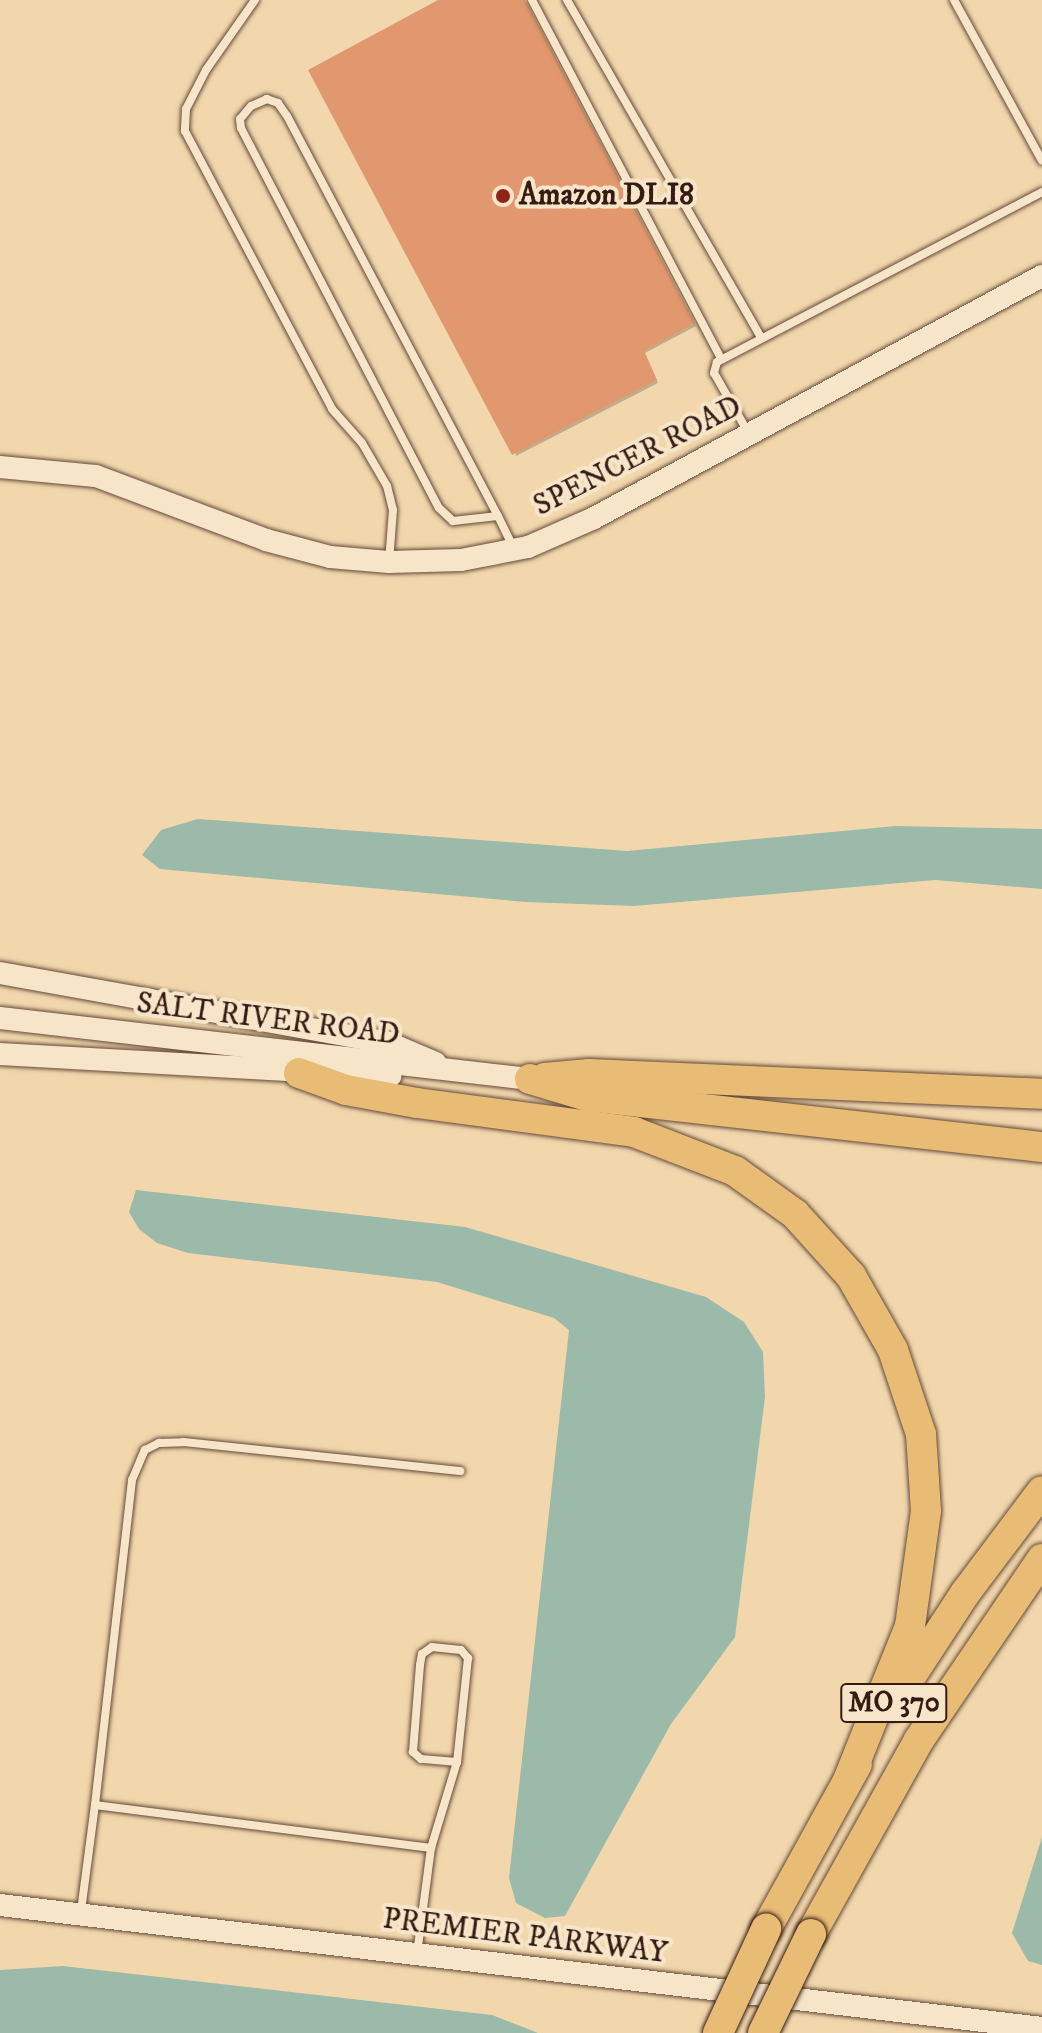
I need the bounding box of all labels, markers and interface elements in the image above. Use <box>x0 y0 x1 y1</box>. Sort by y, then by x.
place label: Amazon DLI8 <box>519 178 694 214</box>
marker: Amazon DLI8 <box>494 187 512 205</box>
street label: SPENCER ROAD <box>528 389 748 525</box>
street label: SALT RIVER ROAD <box>135 986 401 1054</box>
road number: MO 370 <box>840 1679 948 1727</box>
street label: PREMIER PARKWAY <box>381 1902 669 1972</box>

